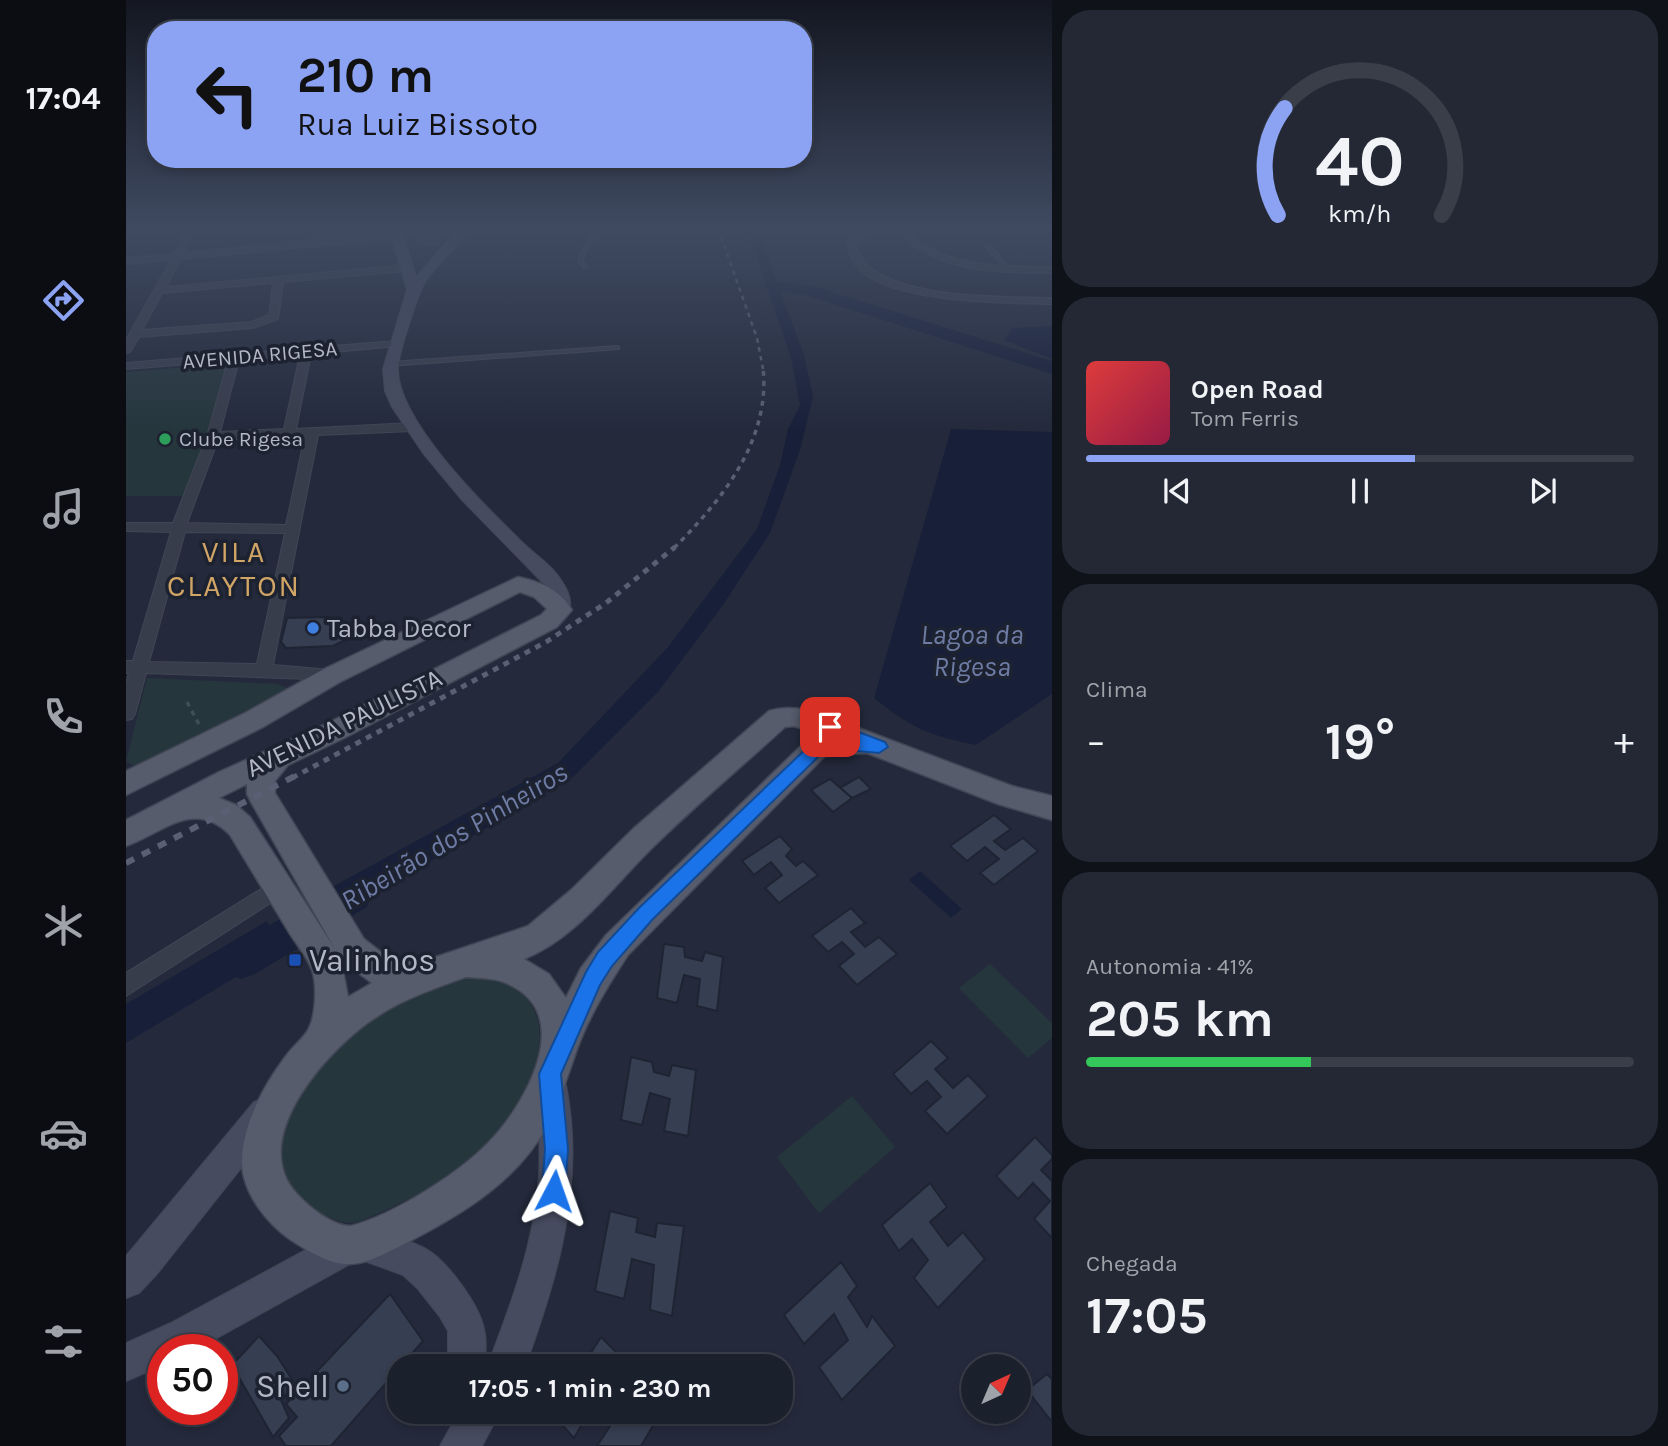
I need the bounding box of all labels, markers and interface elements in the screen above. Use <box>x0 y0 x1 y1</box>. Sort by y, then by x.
text: 210 m <box>297 47 434 104</box>
icon: left <box>182 49 273 140</box>
text: 17:04 <box>25 80 101 117</box>
text: Rua Luiz Bissoto <box>297 106 538 143</box>
text: 40 <box>1315 118 1405 203</box>
text: km/h <box>1328 198 1392 227</box>
icon: directions <box>39 276 88 325</box>
street label: AVENIDA RIGESA <box>182 336 338 374</box>
text: Open Road <box>1191 374 1324 405</box>
text: Tom Ferris <box>1191 405 1299 432</box>
place label: Clube Rigesa <box>179 427 303 451</box>
marker: Clube Rigesa <box>157 431 173 447</box>
icon: previous <box>1158 472 1196 510</box>
icon: pause <box>1341 472 1379 510</box>
icon: next <box>1524 472 1562 510</box>
icon: music <box>39 484 88 533</box>
district label: VILA CLAYTON <box>167 534 301 604</box>
place label: Tabba Decor <box>327 613 471 644</box>
water label: Lagoa da Rigesa <box>920 618 1024 683</box>
marker: Tabba Decor <box>305 620 321 636</box>
street label: AVENIDA PAULISTA <box>241 662 447 784</box>
text: Clima <box>1086 676 1148 703</box>
icon: phone <box>39 692 88 741</box>
pin <box>800 697 860 757</box>
icon: arrive <box>811 708 849 746</box>
text: 19° <box>1325 711 1395 772</box>
text: − <box>1086 719 1106 764</box>
text: + <box>1614 719 1634 764</box>
water label: Ribeirão dos Pinheiros <box>335 755 573 917</box>
icon: climate <box>39 901 88 950</box>
place label: Valinhos <box>309 942 435 979</box>
marker: Valinhos <box>287 952 303 968</box>
text: Autonomia · 41% <box>1086 953 1254 980</box>
text: 205 km <box>1086 988 1274 1049</box>
icon: car <box>39 1109 88 1158</box>
position arrow <box>517 1154 591 1228</box>
text: Chegada <box>1086 1250 1178 1277</box>
text: 17:05 <box>1086 1285 1208 1346</box>
icon: filters <box>39 1317 88 1366</box>
speed limit sign: 50 <box>147 1334 238 1425</box>
north arrow <box>961 1354 1031 1424</box>
map controls <box>961 1354 1031 1424</box>
place label: Shell <box>256 1368 329 1405</box>
text: 17:05 · 1 min · 230 m <box>468 1373 712 1404</box>
marker: Shell <box>335 1378 351 1394</box>

